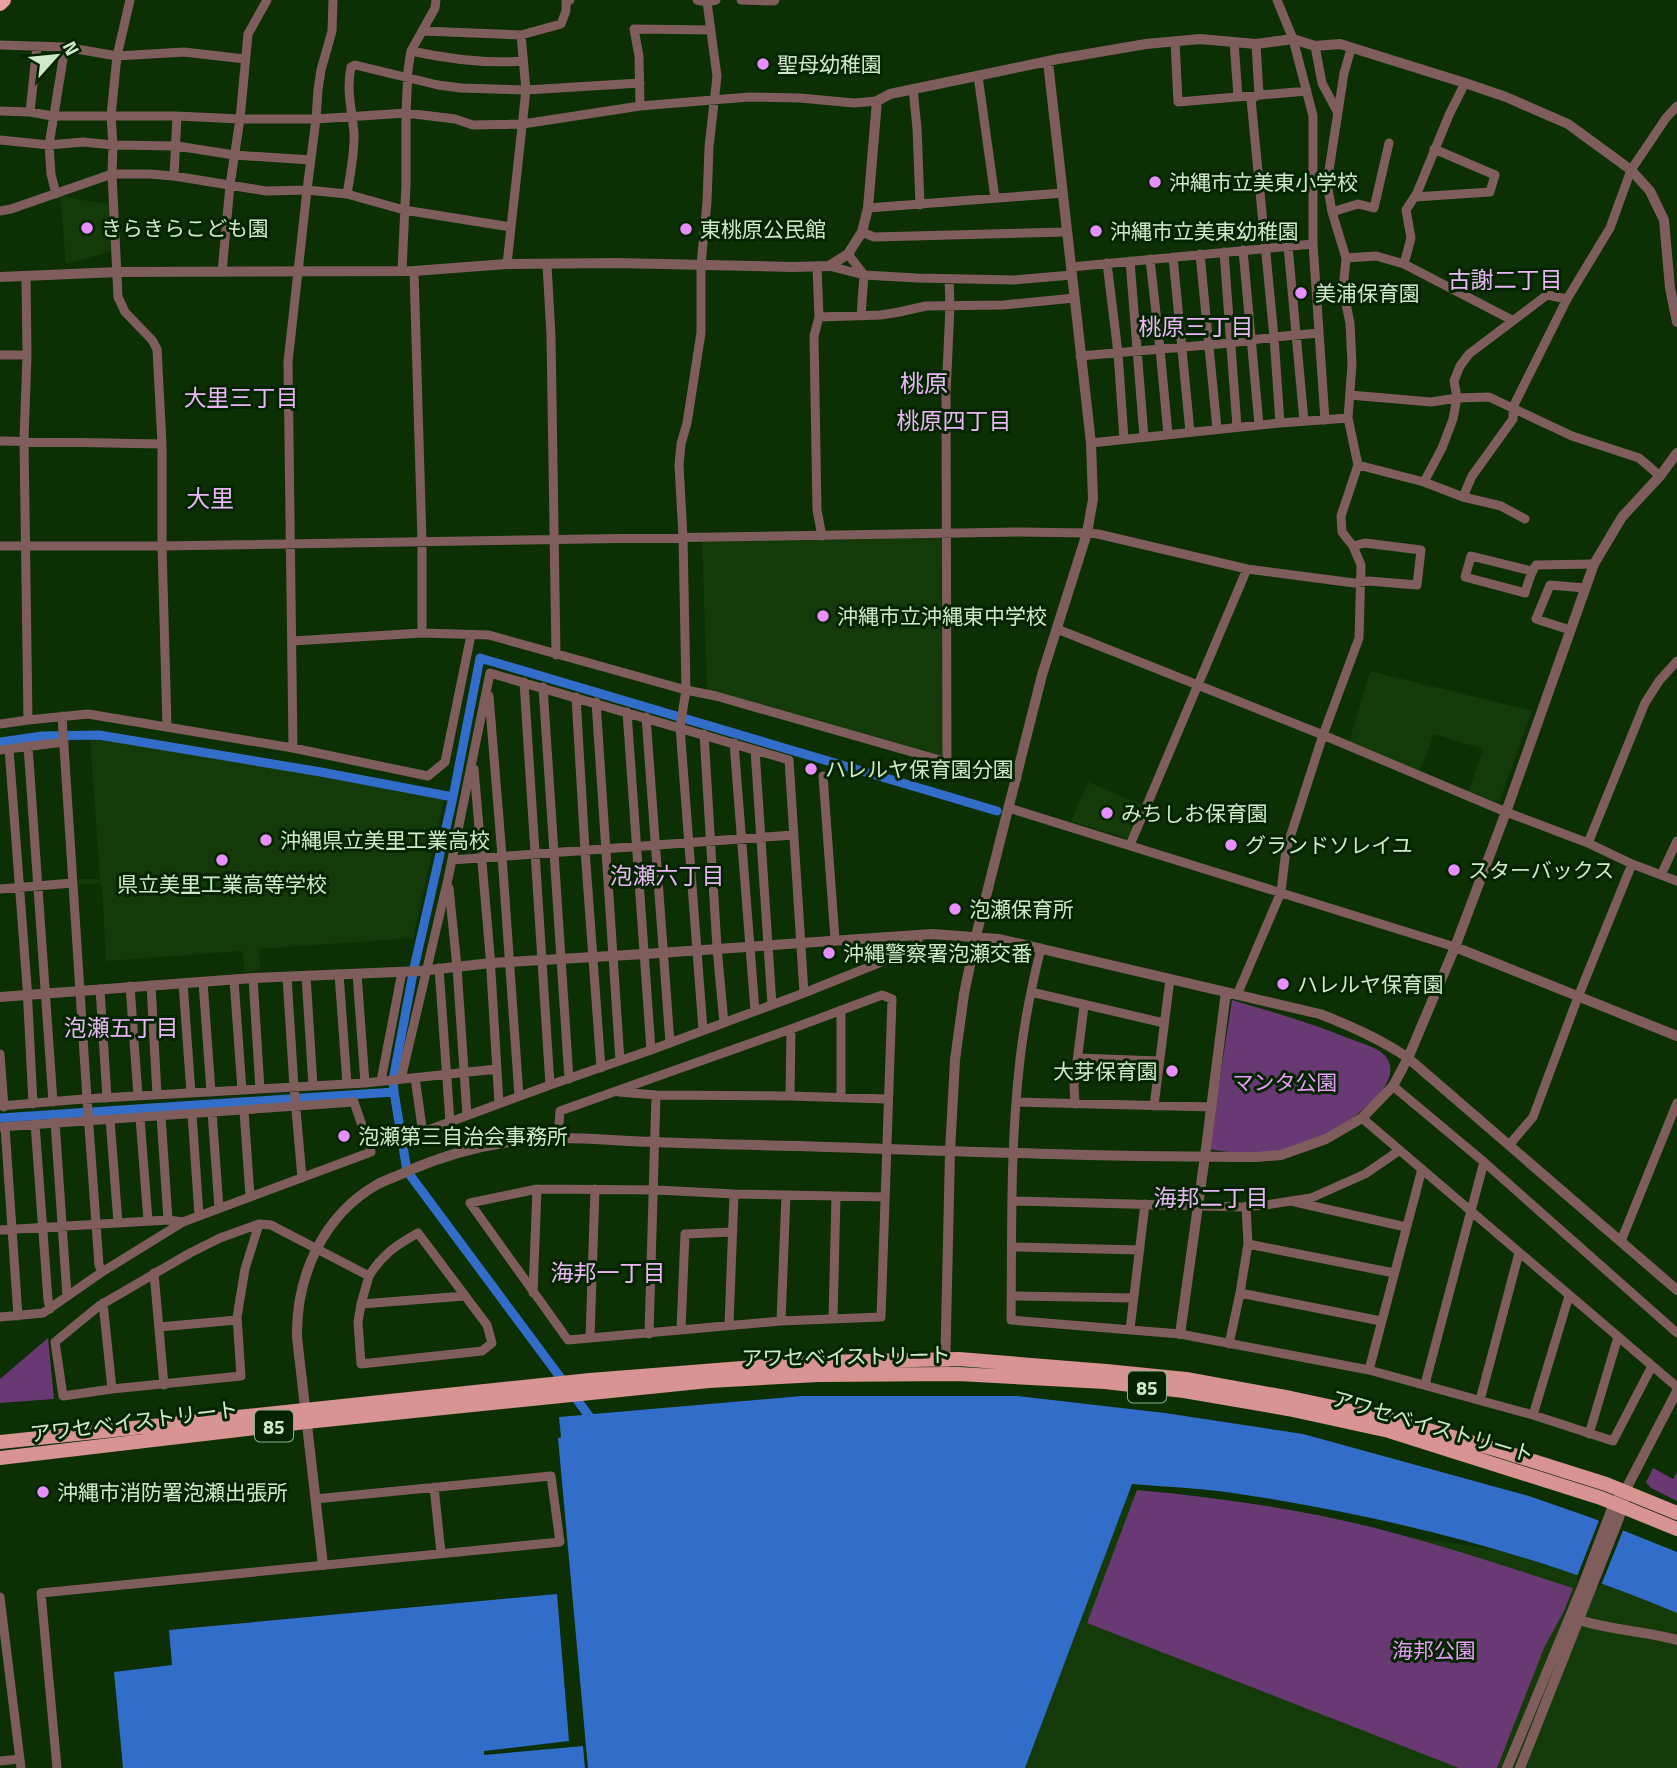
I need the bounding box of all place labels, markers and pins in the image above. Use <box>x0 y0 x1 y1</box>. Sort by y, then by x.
place label: 聖母幼稚園 <box>777 48 882 80</box>
marker: 聖母幼稚園 <box>755 56 771 72</box>
place label: 沖縄市立美東小学校 <box>1169 166 1358 198</box>
marker: 沖縄市立美東小学校 <box>1147 174 1163 190</box>
place label: きらきらこども園 <box>101 212 269 244</box>
place label: 東桃原公民館 <box>700 213 826 245</box>
place label: 沖縄市立美東幼稚園 <box>1110 215 1299 247</box>
marker: きらきらこども園 <box>79 220 95 236</box>
marker: 東桃原公民館 <box>678 221 694 237</box>
marker: 沖縄市立美東幼稚園 <box>1088 223 1104 239</box>
place label: 美浦保育園 <box>1315 277 1420 309</box>
marker: 美浦保育園 <box>1293 285 1309 301</box>
place label: 沖縄市立沖縄東中学校 <box>837 600 1047 632</box>
marker: 沖縄市立沖縄東中学校 <box>815 608 831 624</box>
place label: ハレルヤ保育園分園 <box>825 753 1014 785</box>
marker: ハレルヤ保育園分園 <box>803 761 819 777</box>
place label: みちしお保育園 <box>1121 797 1268 829</box>
marker: みちしお保育園 <box>1099 805 1115 821</box>
place label: 沖縄県立美里工業高校 <box>280 824 490 856</box>
place label: グランドソレイユ <box>1245 829 1413 861</box>
marker: 沖縄県立美里工業高校 <box>258 832 274 848</box>
marker: グランドソレイユ <box>1223 837 1239 853</box>
marker: 県立美里工業高等学校 <box>214 852 230 868</box>
place label: スターバックス <box>1468 854 1614 886</box>
marker: スターバックス <box>1446 862 1462 878</box>
place label: 県立美里工業高等学校 <box>117 868 327 900</box>
place label: 泡瀬保育所 <box>969 893 1074 925</box>
marker: 泡瀬保育所 <box>947 901 963 917</box>
place label: 沖縄警察署泡瀬交番 <box>843 937 1032 969</box>
marker: 沖縄警察署泡瀬交番 <box>821 945 837 961</box>
place label: ハレルヤ保育園 <box>1297 968 1444 1000</box>
marker: ハレルヤ保育園 <box>1275 976 1291 992</box>
place label: 大芽保育園 <box>1053 1055 1158 1087</box>
marker: 大芽保育園 <box>1164 1063 1180 1079</box>
place label: 泡瀬第三自治会事務所 <box>358 1120 568 1152</box>
marker: 泡瀬第三自治会事務所 <box>336 1128 352 1144</box>
place label: 沖縄市消防署泡瀬出張所 <box>57 1476 288 1508</box>
marker: 沖縄市消防署泡瀬出張所 <box>35 1484 51 1500</box>

